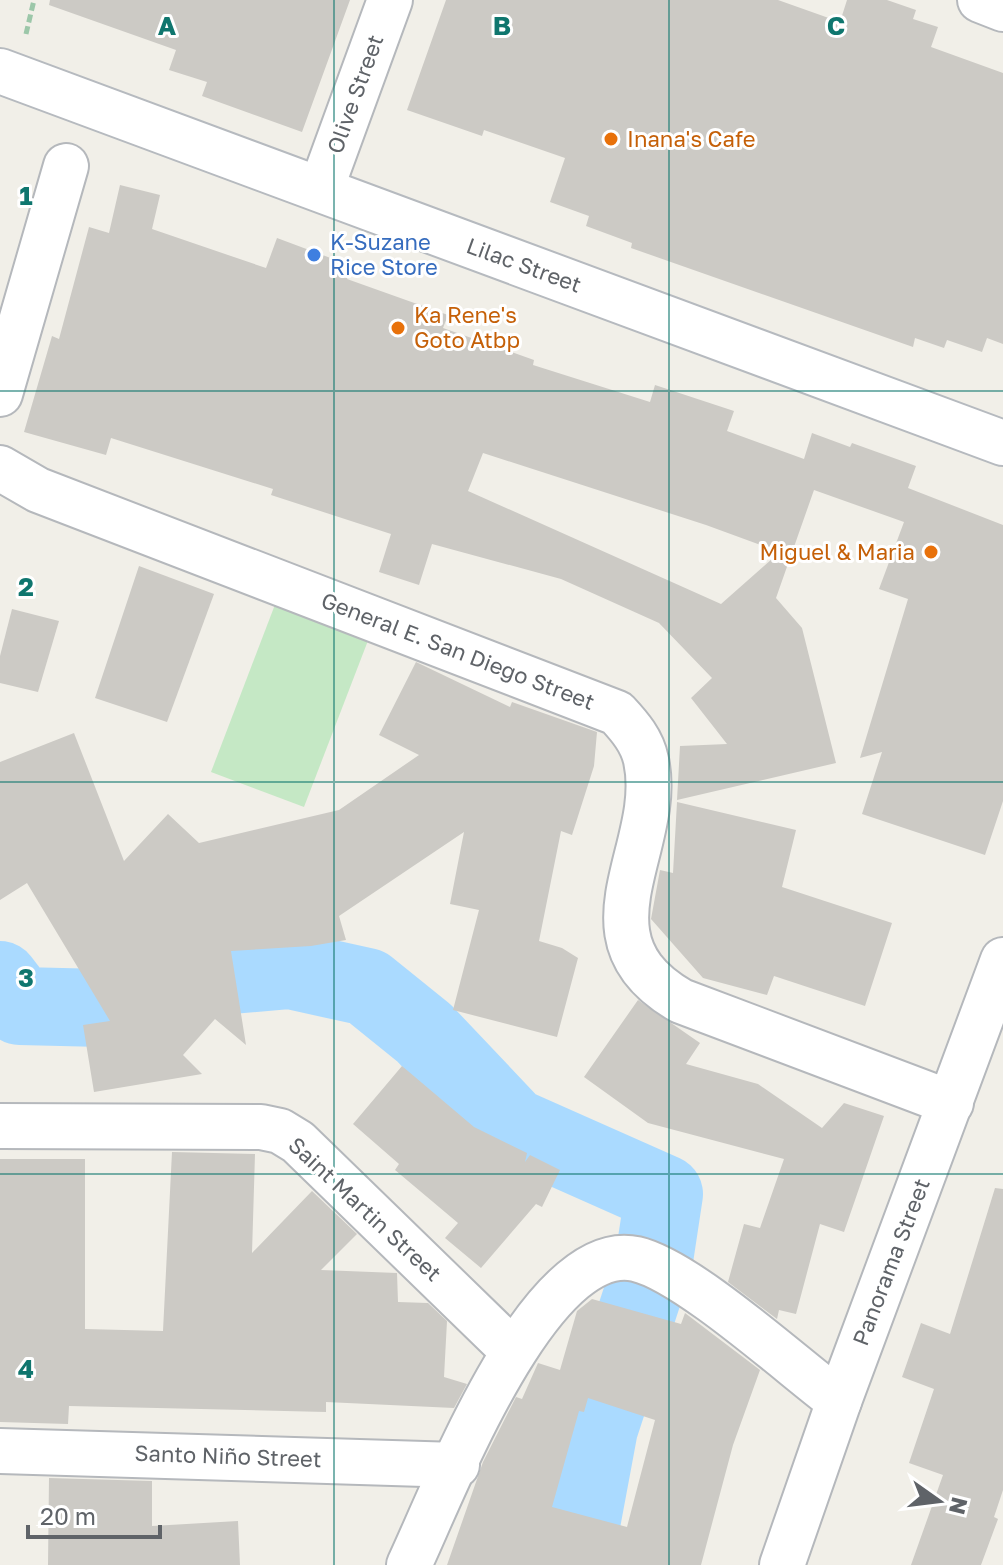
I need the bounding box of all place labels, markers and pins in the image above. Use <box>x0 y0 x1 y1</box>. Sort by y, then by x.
place label: Inana's Cafe <box>627 125 756 152</box>
marker: Inana's Cafe <box>602 130 620 148</box>
place label: K-Suzane Rice Store <box>330 228 438 280</box>
marker: K-Suzane Rice Store <box>305 246 323 264</box>
place label: Ka Rene's Goto Atbp <box>414 301 520 353</box>
marker: Ka Rene's Goto Atbp <box>389 319 407 337</box>
place label: Miguel & Maria <box>760 538 915 565</box>
marker: Miguel & Maria <box>922 543 940 561</box>

